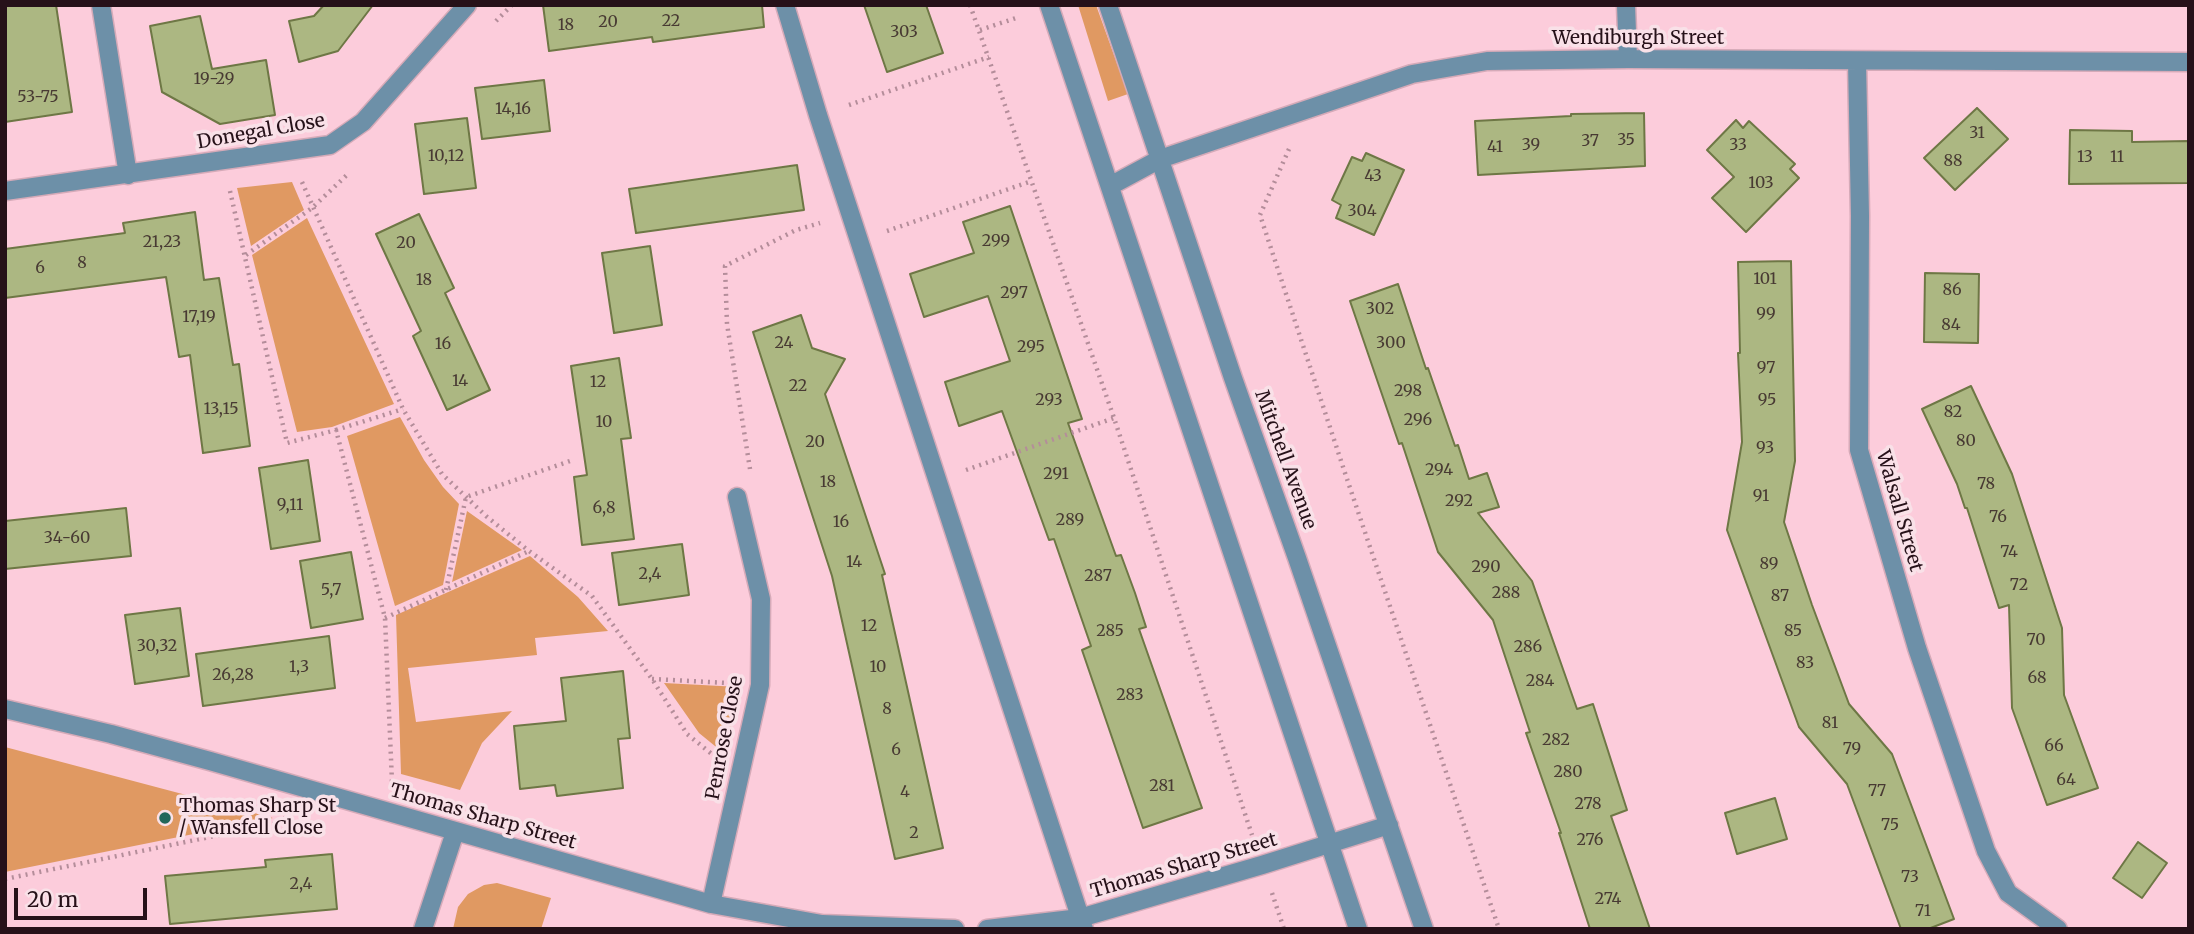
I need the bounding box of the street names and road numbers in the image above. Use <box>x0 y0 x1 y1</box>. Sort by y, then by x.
street label: Wendiburgh Street <box>1552 28 1724 50</box>
street label: Donegal Close <box>195 110 327 154</box>
street label: Mitchell Avenue <box>1249 387 1321 533</box>
street label: Walsall Street <box>1871 448 1927 574</box>
street label: Penrose Close <box>702 674 748 802</box>
street label: Thomas Sharp Street <box>387 779 579 855</box>
street label: Thomas Sharp Street <box>1088 828 1280 904</box>

